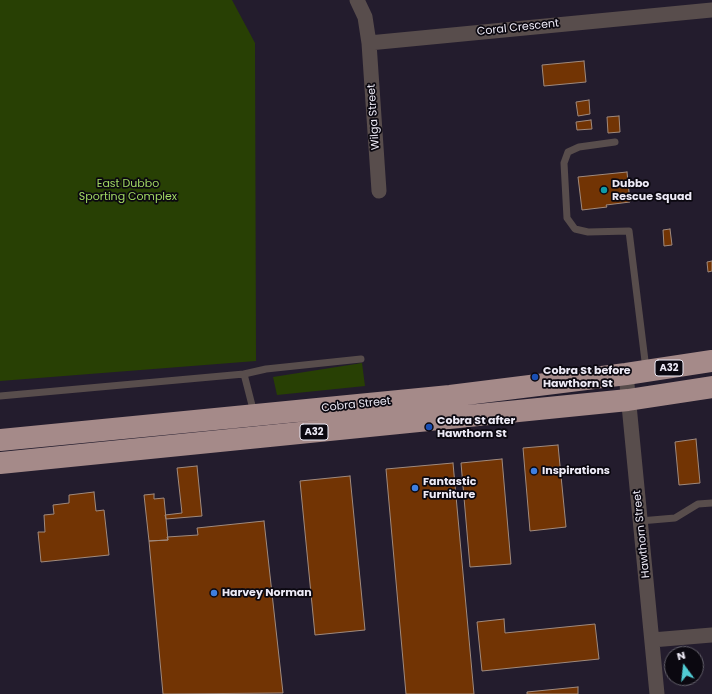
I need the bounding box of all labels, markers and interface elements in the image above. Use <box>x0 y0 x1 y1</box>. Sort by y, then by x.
street label: Coral Crescent <box>476 17 560 39</box>
street label: Wilga Street <box>365 84 383 150</box>
park label: East Dubbo Sporting Complex <box>79 177 177 203</box>
place label: Dubbo Rescue Squad <box>612 177 692 203</box>
marker: Dubbo Rescue Squad <box>599 185 609 195</box>
road number: A32 <box>655 360 683 376</box>
place label: Cobra St before Hawthorn St <box>543 364 631 390</box>
marker: Cobra St before Hawthorn St <box>530 372 540 382</box>
street label: Cobra Street <box>321 395 391 415</box>
place label: Cobra St after Hawthorn St <box>437 414 515 440</box>
marker: Cobra St after Hawthorn St <box>424 422 434 432</box>
road number: A32 <box>300 424 328 440</box>
place label: Inspirations <box>542 464 610 478</box>
marker: Inspirations <box>529 466 539 476</box>
place label: Fantastic Furniture <box>423 475 476 501</box>
marker: Fantastic Furniture <box>410 483 420 493</box>
street label: Hawthorn Street <box>631 489 653 579</box>
place label: Harvey Norman <box>222 586 312 600</box>
marker: Harvey Norman <box>209 588 219 598</box>
north arrow <box>664 646 704 686</box>
text: N <box>675 647 687 664</box>

